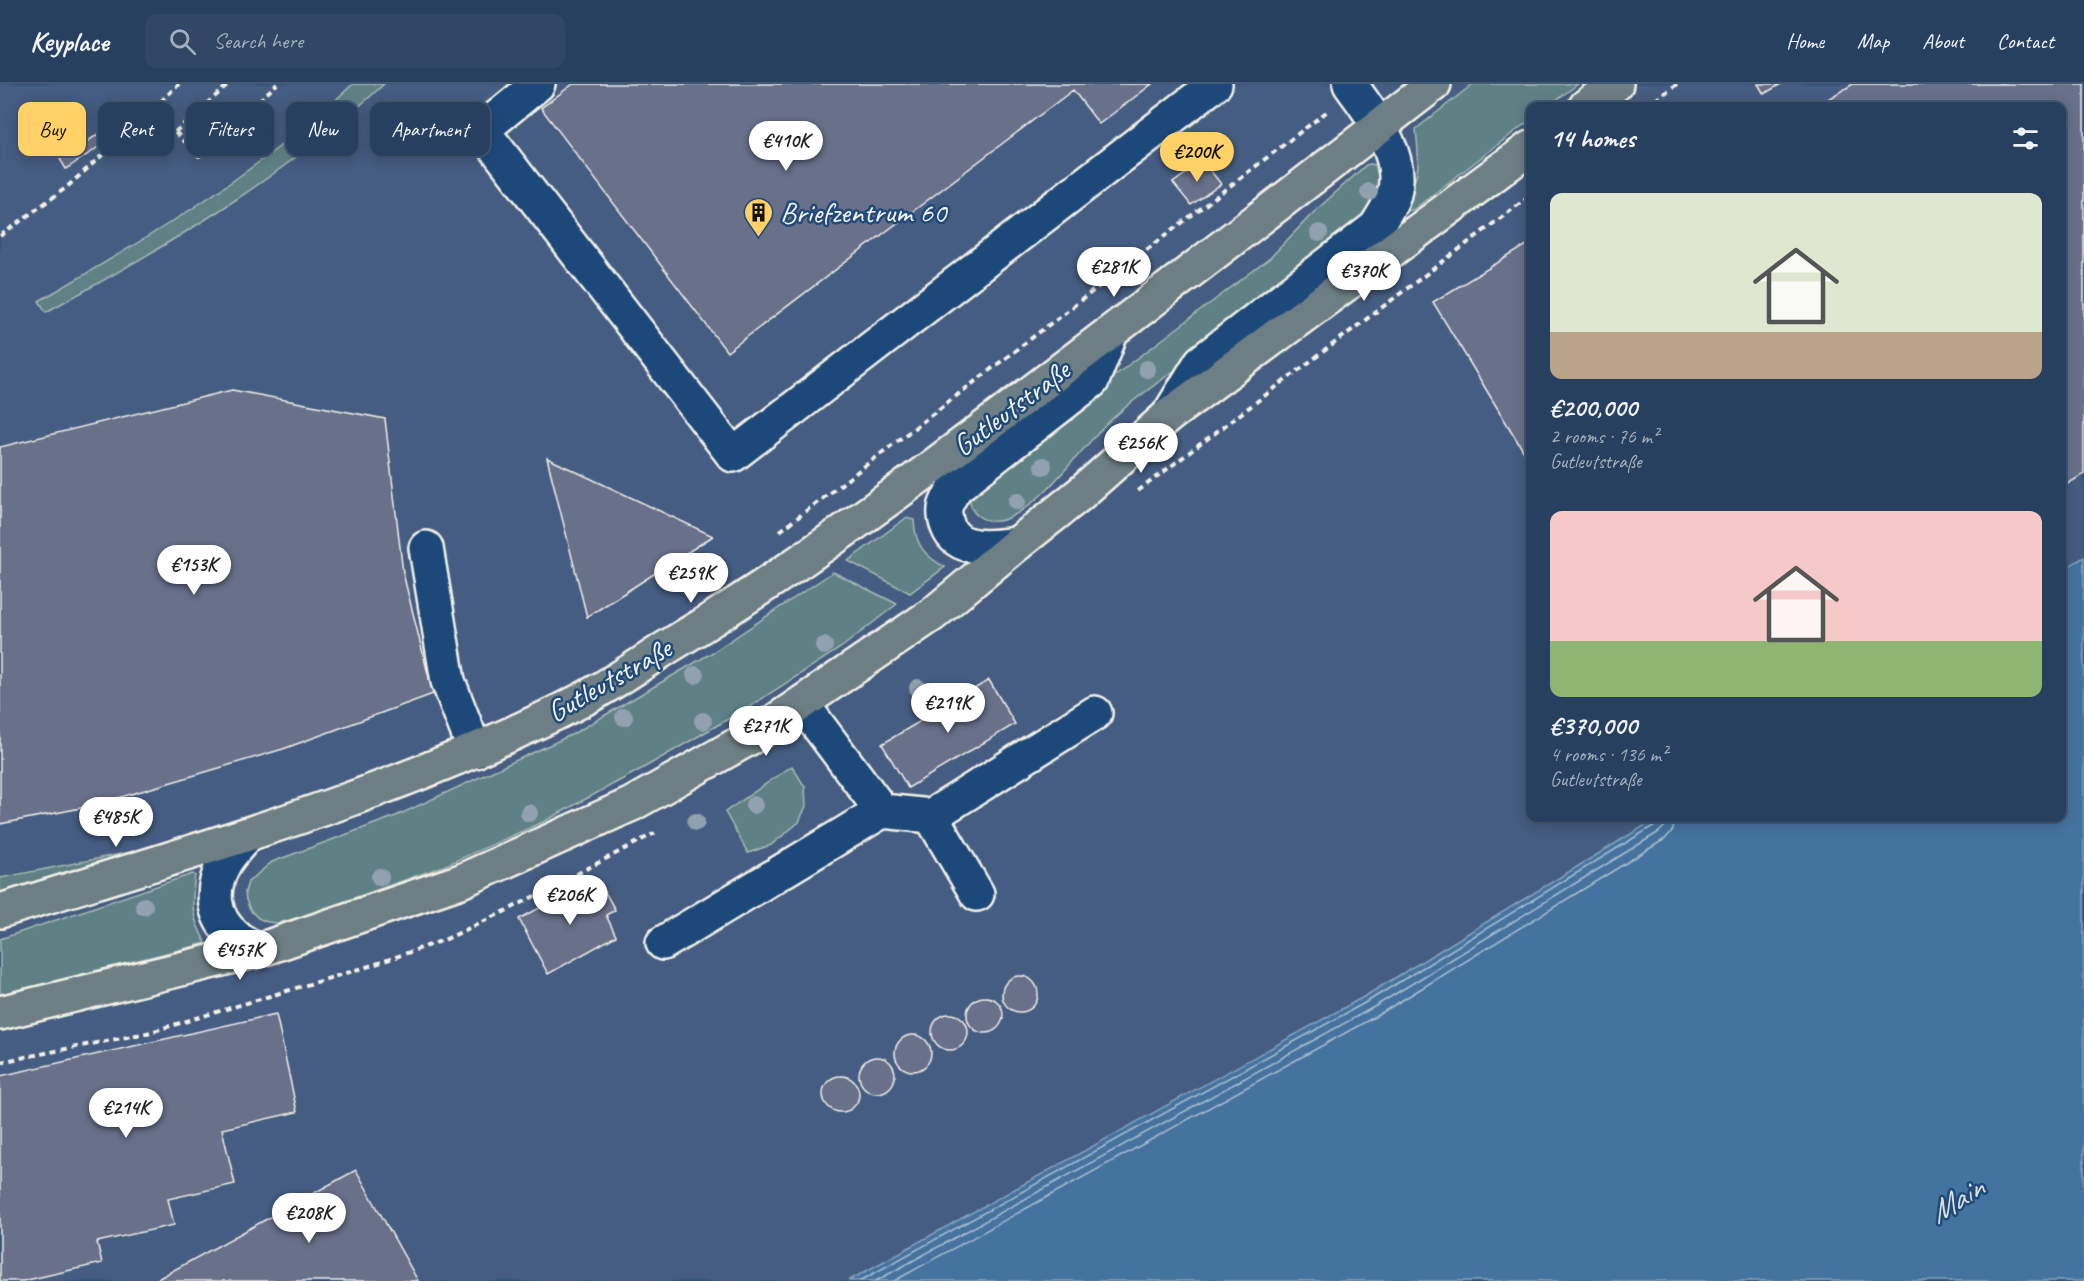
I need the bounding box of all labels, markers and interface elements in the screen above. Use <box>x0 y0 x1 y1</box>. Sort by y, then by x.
search box <box>145 14 565 68</box>
text: Keyplace <box>30 24 109 59</box>
icon: search <box>166 25 199 58</box>
text: Search here <box>214 27 303 55</box>
text: Home <box>1786 28 1824 54</box>
text: Map <box>1857 28 1889 54</box>
text: About <box>1922 28 1964 54</box>
text: Contact <box>1997 28 2054 54</box>
chip: Buy <box>18 102 86 156</box>
chip: Rent <box>98 102 174 156</box>
chip: Filters <box>186 102 274 156</box>
chip: New <box>286 102 358 156</box>
chip: Apartment <box>370 102 490 156</box>
pin: €410K <box>744 121 828 172</box>
text: 14 homes <box>1550 122 1635 155</box>
icon: filters <box>2009 122 2042 155</box>
text: €410K <box>763 128 809 153</box>
pin: €200K <box>1155 132 1239 183</box>
text: €200K <box>1174 139 1220 164</box>
place label: Briefzentrum 60 <box>780 193 949 231</box>
building icon: Briefzentrum 60 <box>743 196 775 238</box>
icon: home <box>1742 232 1850 340</box>
pin: €281K <box>1072 247 1156 298</box>
pin: €370K <box>1322 251 1406 302</box>
text: €281K <box>1091 254 1137 279</box>
text: €370K <box>1341 258 1387 283</box>
street label: Gutleutstraße <box>945 350 1079 464</box>
text: €200,000 <box>1550 391 1637 424</box>
pin: €256K <box>1099 423 1183 474</box>
text: 2 rooms · 76 m² <box>1550 424 1658 449</box>
text: €256K <box>1118 430 1164 455</box>
text: Gutleutstraße <box>1550 449 1642 474</box>
pin: €153K <box>152 545 236 596</box>
icon: home <box>1742 550 1850 658</box>
text: €153K <box>171 552 217 577</box>
pin: €259K <box>649 553 733 604</box>
text: €259K <box>668 560 714 585</box>
street label: Gutleutstraße <box>540 628 680 731</box>
pin: €219K <box>906 683 990 734</box>
text: €219K <box>925 690 971 715</box>
pin: €271K <box>724 706 808 757</box>
text: €370,000 <box>1550 709 1637 742</box>
text: €271K <box>743 713 789 738</box>
text: 4 rooms · 136 m² <box>1550 742 1667 767</box>
text: Gutleutstraße <box>1550 767 1642 792</box>
pin: €485K <box>74 797 158 848</box>
text: €485K <box>93 804 139 829</box>
pin: €206K <box>528 875 612 926</box>
text: €206K <box>547 882 593 907</box>
pin: €457K <box>198 930 282 981</box>
text: €457K <box>217 937 263 962</box>
pin: €214K <box>84 1088 168 1139</box>
text: €214K <box>103 1095 149 1120</box>
water label: Main <box>1921 1166 1993 1233</box>
pin: €208K <box>267 1193 351 1244</box>
text: €208K <box>286 1200 332 1225</box>

